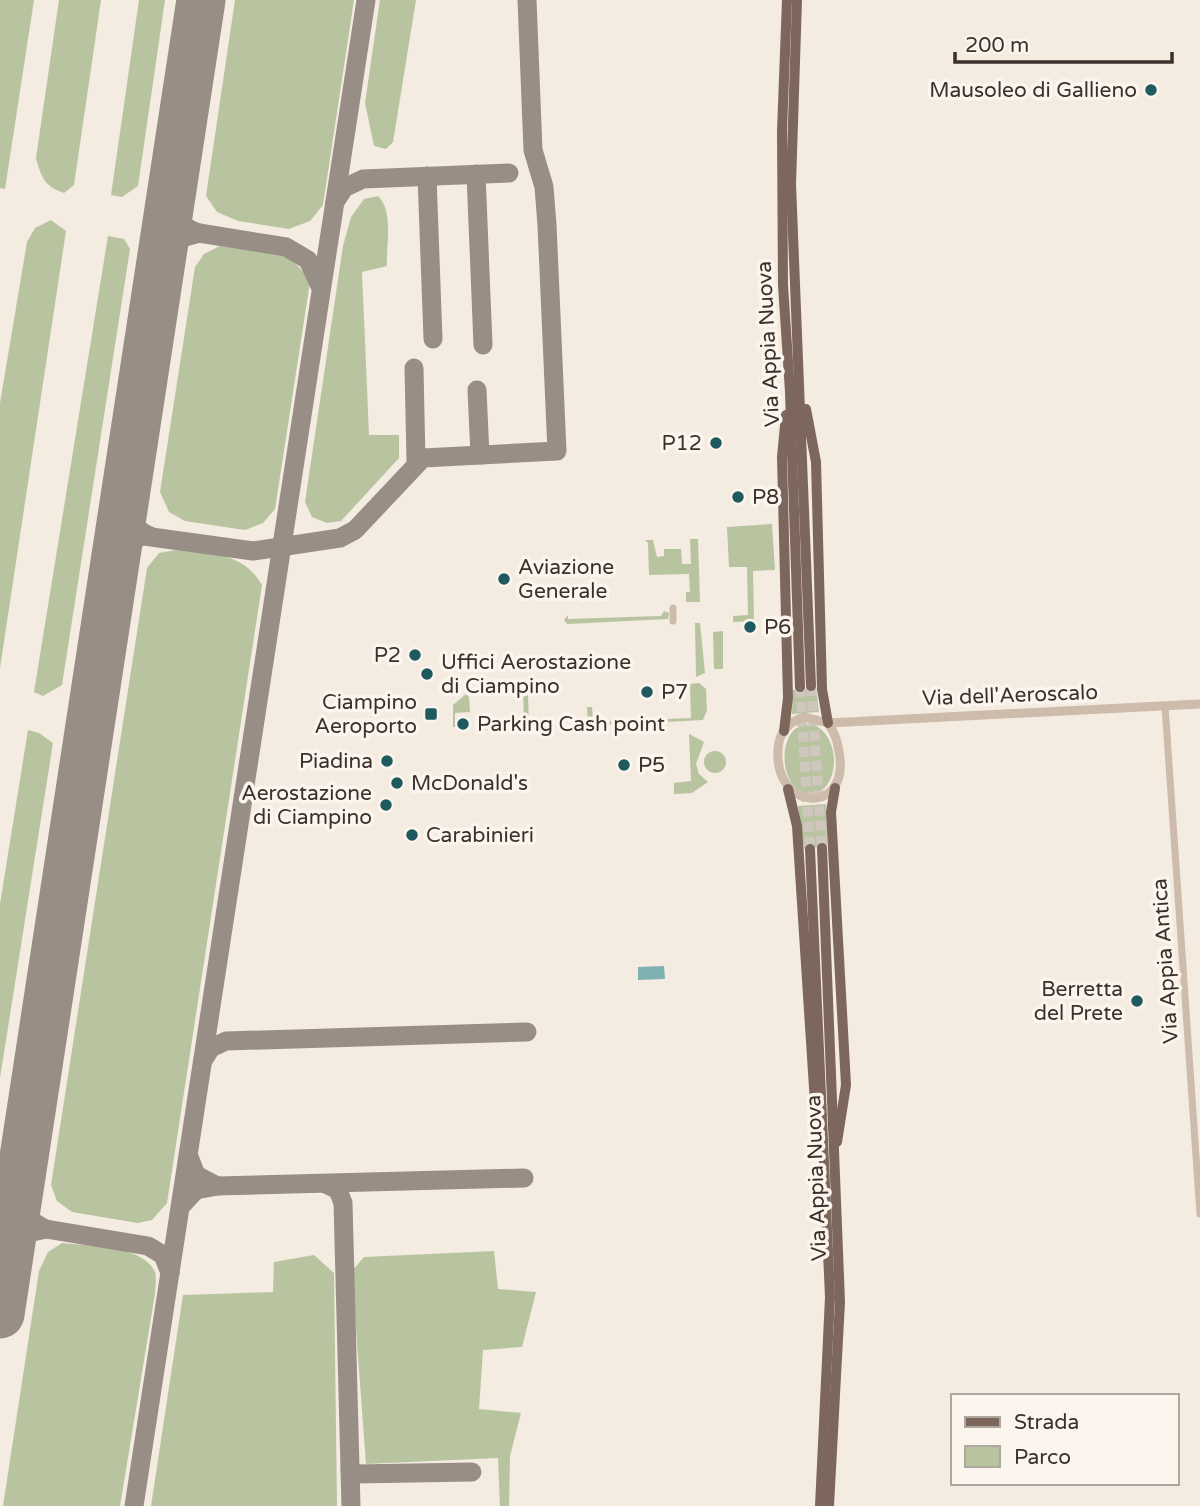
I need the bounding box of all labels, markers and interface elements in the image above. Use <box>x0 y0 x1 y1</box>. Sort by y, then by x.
scale bar <box>955 21 1172 65</box>
text: 200 m <box>965 33 1029 58</box>
place label: Mausoleo di Gallieno <box>929 78 1137 103</box>
marker: Mausoleo di Gallieno <box>1143 82 1159 98</box>
street label: Via Appia Nuova <box>752 260 785 428</box>
place label: P12 <box>662 431 702 456</box>
marker: P12 <box>708 435 724 451</box>
place label: P8 <box>752 485 779 510</box>
marker: P8 <box>730 489 746 505</box>
place label: Aviazione Generale <box>518 555 614 604</box>
marker: Aviazione Generale <box>496 571 512 587</box>
place label: P6 <box>764 615 791 640</box>
marker: P6 <box>742 619 758 635</box>
place label: P2 <box>374 643 401 668</box>
marker: P2 <box>407 647 423 663</box>
place label: Uffici Aerostazione di Ciampino <box>441 650 631 699</box>
marker: Uffici Aerostazione di Ciampino <box>419 666 435 682</box>
place label: P7 <box>661 680 688 705</box>
street label: Via dell'Aeroscalo <box>922 680 1098 711</box>
marker: P7 <box>639 684 655 700</box>
place label: Ciampino Aeroporto <box>314 690 417 739</box>
marker: Ciampino Aeroporto <box>423 706 439 722</box>
place label: Parking Cash point <box>477 712 665 737</box>
marker: Parking Cash point <box>455 716 471 732</box>
place label: Piadina <box>299 749 373 774</box>
marker: Piadina <box>379 753 395 769</box>
place label: P5 <box>638 753 665 778</box>
marker: P5 <box>616 757 632 773</box>
place label: McDonald's <box>411 771 528 796</box>
marker: McDonald's <box>389 775 405 791</box>
place label: Aerostazione di Ciampino <box>241 781 372 830</box>
marker: Aerostazione di Ciampino <box>378 797 394 813</box>
place label: Carabinieri <box>426 823 534 848</box>
marker: Carabinieri <box>404 827 420 843</box>
street label: Via Appia Antica <box>1147 877 1184 1044</box>
place label: Berretta del Prete <box>1034 977 1123 1026</box>
marker: Berretta del Prete <box>1129 993 1145 1009</box>
street label: Via Appia Nuova <box>801 1094 832 1261</box>
legend <box>951 1394 1179 1485</box>
text: Strada <box>1014 1410 1079 1435</box>
text: Parco <box>1014 1445 1071 1470</box>

